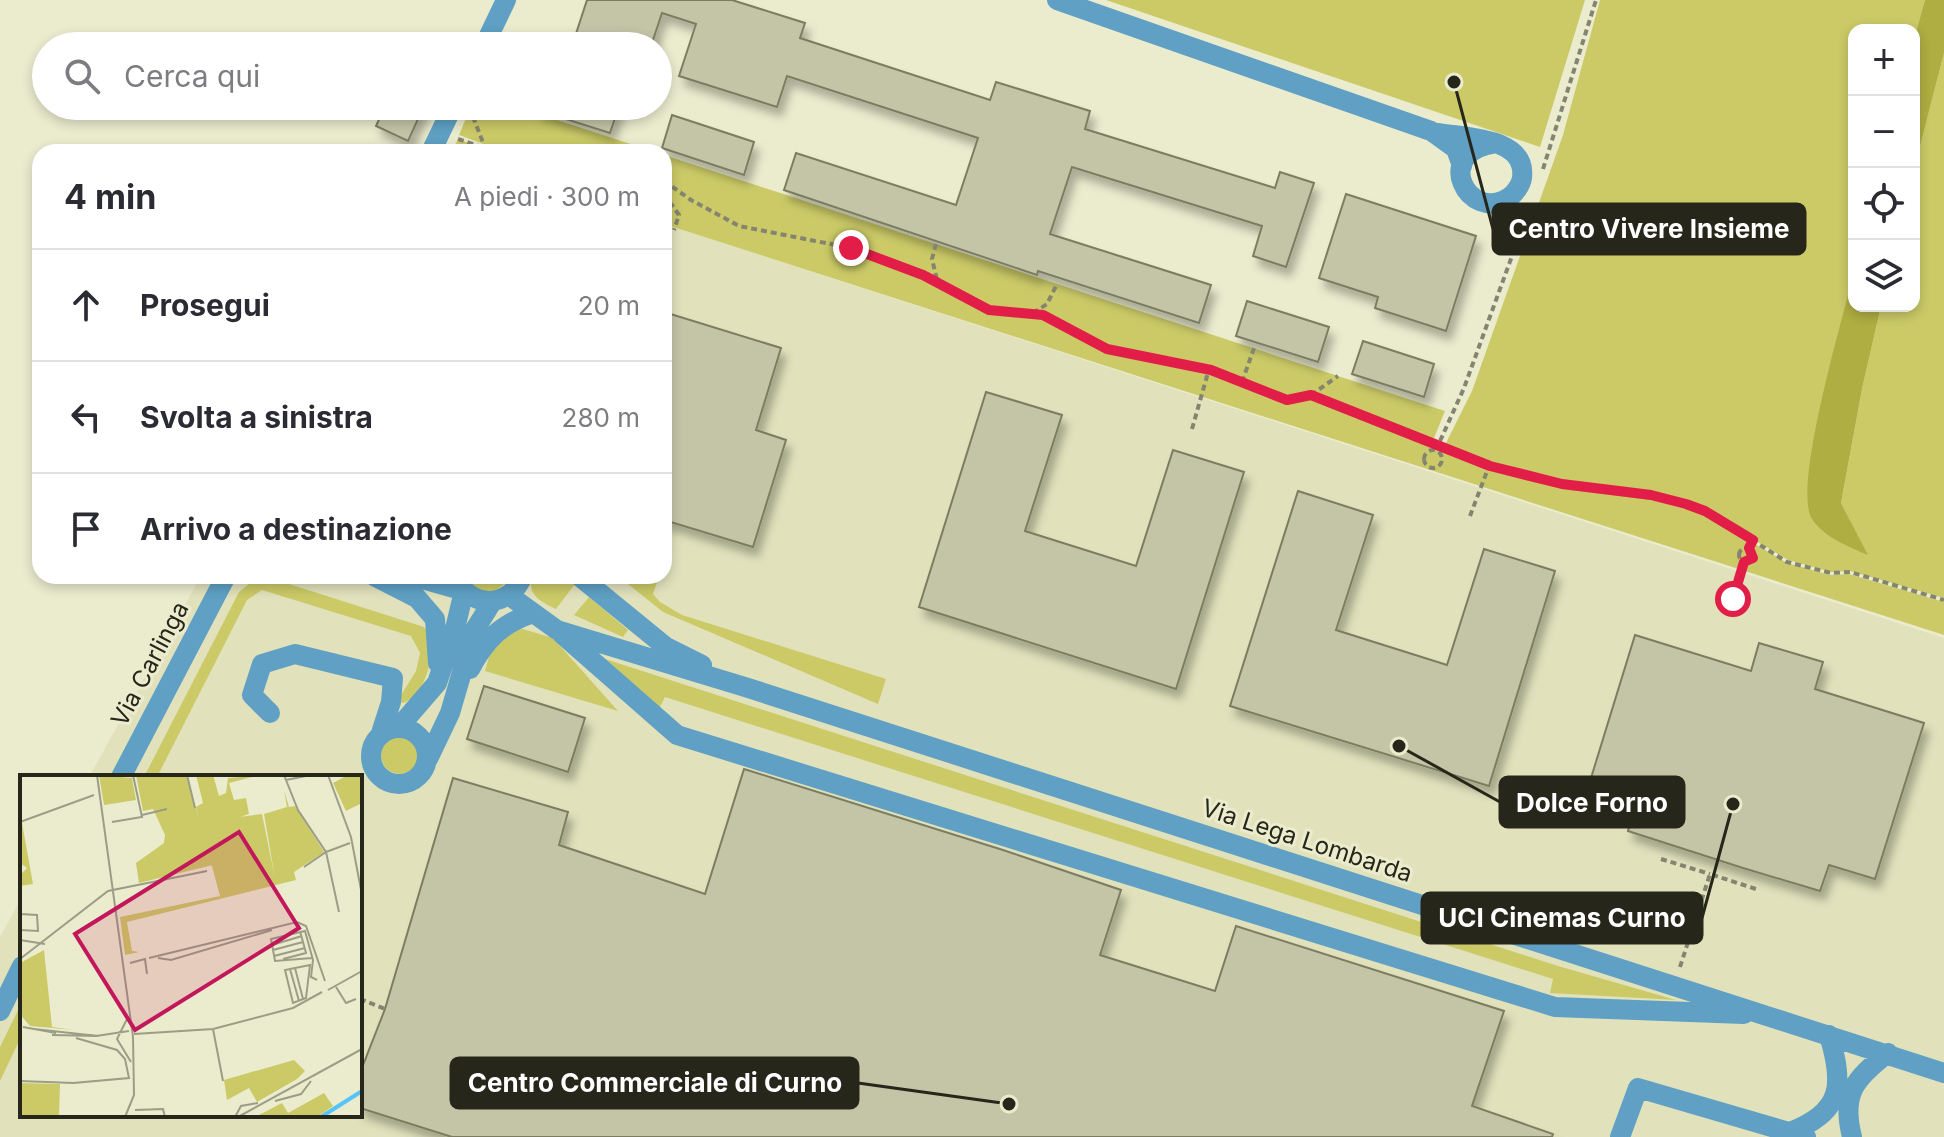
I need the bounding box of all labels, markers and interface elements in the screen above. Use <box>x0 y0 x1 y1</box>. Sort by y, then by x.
map controls <box>1848 24 1920 312</box>
button: + <box>1848 24 1920 96</box>
search box <box>32 32 672 120</box>
icon: search <box>60 54 104 98</box>
text: Cerca qui <box>124 58 260 94</box>
button: − <box>1848 96 1920 168</box>
button: locate <box>1848 168 1920 240</box>
text: 4 min <box>64 176 156 217</box>
text: A piedi · 300 m <box>454 181 640 212</box>
callout: Centro Vivere Insieme <box>1493 204 1805 254</box>
text: Centro Vivere Insieme <box>1509 213 1789 244</box>
route end <box>833 230 869 266</box>
button: layers <box>1848 240 1920 312</box>
icon: ahead <box>64 283 108 327</box>
text: Prosegui <box>140 287 270 323</box>
text: 20 m <box>578 290 640 321</box>
icon: left <box>64 395 108 439</box>
text: Svolta a sinistra <box>140 399 373 435</box>
text: 280 m <box>562 402 640 433</box>
icon: arrive <box>64 507 108 551</box>
text: Arrivo a destinazione <box>140 511 452 547</box>
route start <box>1715 581 1751 617</box>
street label: Via Carlinga <box>105 596 195 731</box>
inset map <box>20 775 362 1117</box>
callout: Dolce Forno <box>1500 777 1684 827</box>
text: Dolce Forno <box>1516 787 1668 818</box>
street label: Via Lega Lombarda <box>1198 793 1416 888</box>
callout: UCI Cinemas Curno <box>1422 893 1702 943</box>
text: UCI Cinemas Curno <box>1438 902 1686 933</box>
callout: Centro Commerciale di Curno <box>451 1058 858 1108</box>
text: Centro Commerciale di Curno <box>468 1067 842 1098</box>

